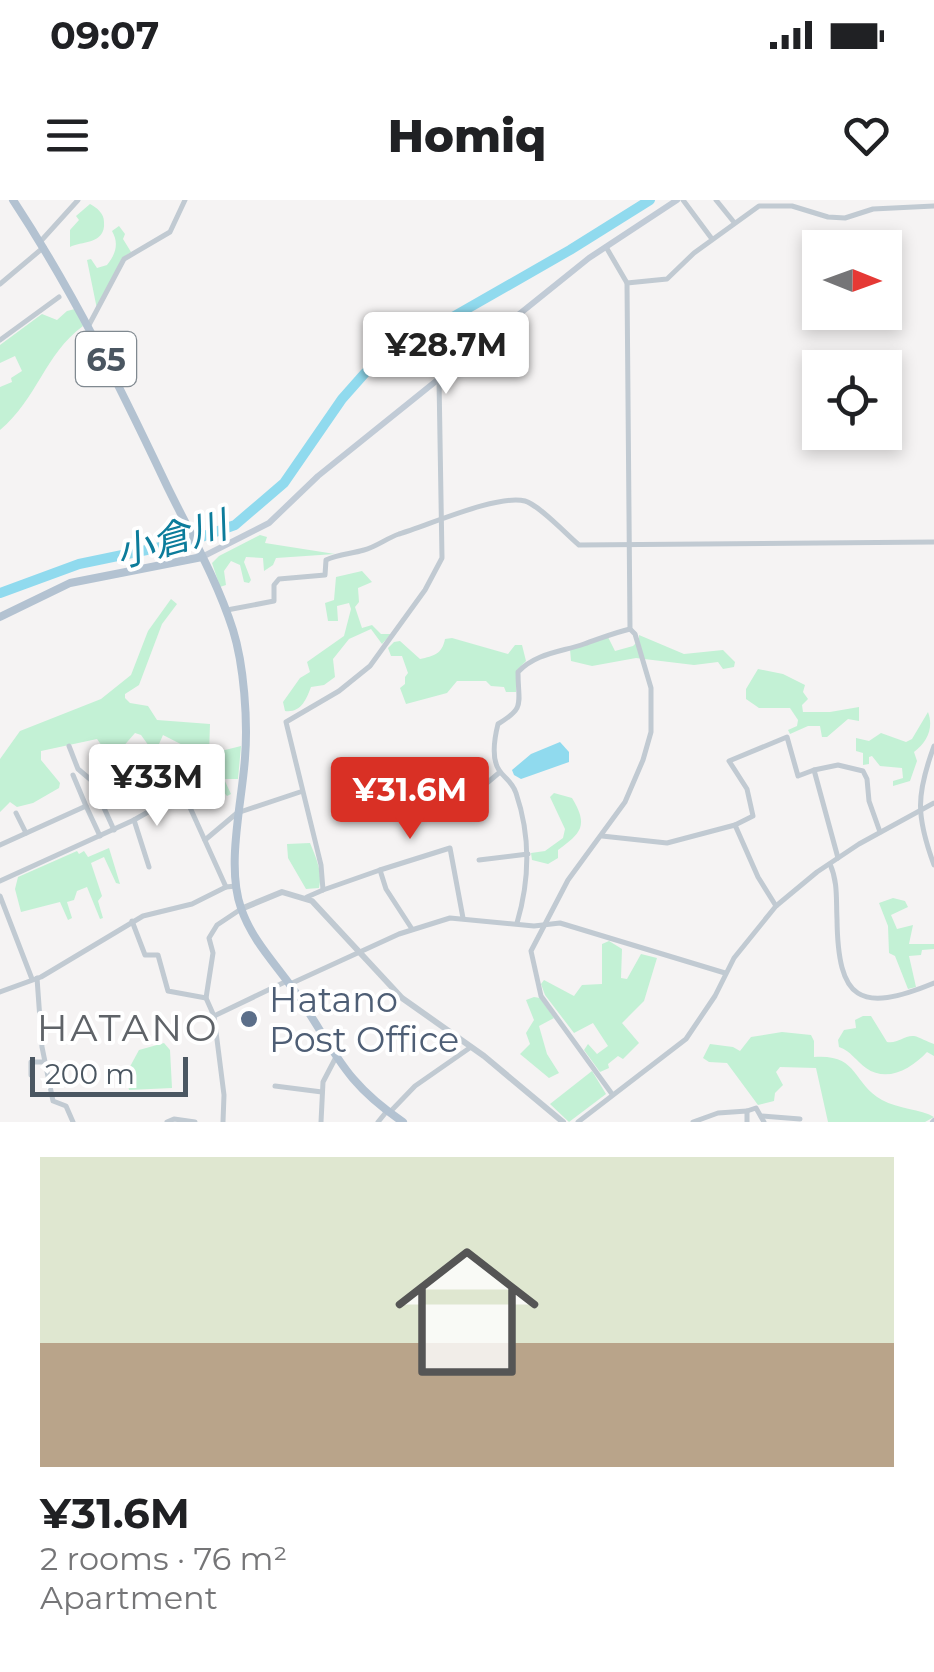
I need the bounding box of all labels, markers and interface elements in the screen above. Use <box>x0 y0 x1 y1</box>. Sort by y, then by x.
text: 09:07 <box>50 12 159 59</box>
icon: menu <box>40 108 95 163</box>
text: Homiq <box>388 108 546 163</box>
icon: heart <box>839 108 894 163</box>
north arrow <box>802 230 902 330</box>
map controls <box>802 230 902 450</box>
pin: ¥28.7M <box>365 312 527 397</box>
text: ¥28.7M <box>385 325 507 364</box>
road number: 65 <box>76 332 136 386</box>
button: locate <box>802 350 902 450</box>
water label: 小倉川 <box>110 500 236 577</box>
pin: ¥33M <box>98 744 216 829</box>
text: ¥33M <box>111 757 203 796</box>
pin: ¥31.6M <box>329 757 491 842</box>
text: ¥31.6M <box>353 770 467 809</box>
place label: Hatano Post Office <box>269 978 459 1061</box>
district label: HATANO <box>37 1004 219 1051</box>
marker: Hatano Post Office <box>238 1008 260 1030</box>
scale bar <box>30 1052 188 1096</box>
text: 200 m <box>45 1057 135 1091</box>
icon: home <box>377 1222 557 1402</box>
text: ¥31.6M <box>40 1487 190 1539</box>
text: 2 rooms · 76 m² <box>40 1539 287 1578</box>
text: Apartment <box>40 1578 218 1617</box>

